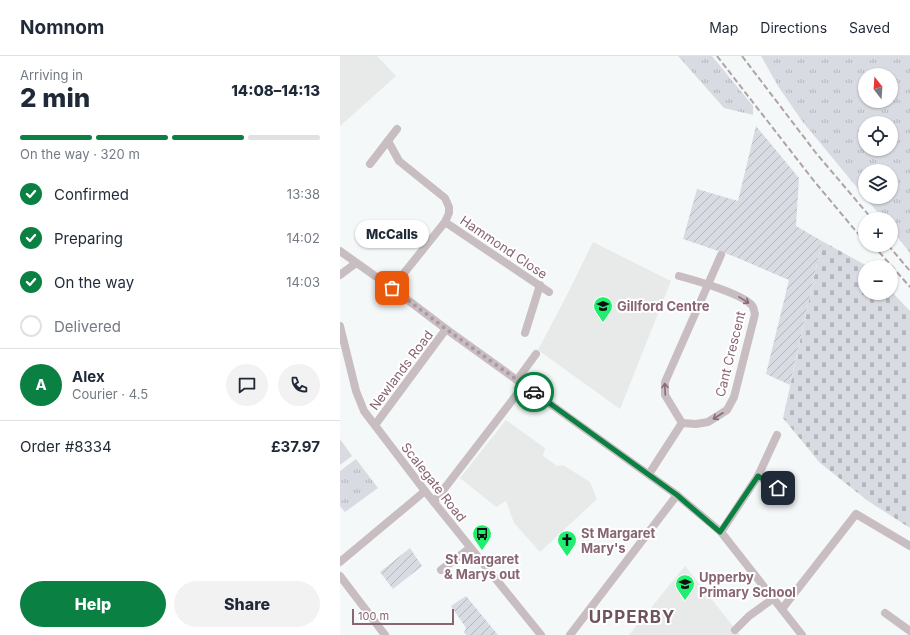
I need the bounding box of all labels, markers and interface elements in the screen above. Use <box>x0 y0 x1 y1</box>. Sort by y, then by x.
text: Nomnom <box>20 16 104 39</box>
text: Map <box>709 19 738 36</box>
text: Directions <box>760 19 827 36</box>
text: Saved <box>849 19 890 36</box>
text: Arriving in <box>20 67 83 83</box>
north arrow <box>858 68 898 108</box>
map controls <box>858 68 898 300</box>
text: 14:08–14:13 <box>231 81 320 100</box>
text: 2 min <box>20 82 90 113</box>
button: locate <box>858 116 898 156</box>
text: On the way · 320 m <box>20 146 140 162</box>
button: layers <box>858 164 898 204</box>
icon: check <box>20 183 42 205</box>
text: Confirmed <box>54 185 129 204</box>
text: 13:38 <box>287 186 320 202</box>
street label: Hammond Close <box>457 212 551 282</box>
button: + <box>858 212 898 252</box>
callout: McCalls <box>355 220 429 248</box>
text: McCalls <box>366 226 418 242</box>
icon: check <box>20 227 42 249</box>
text: Preparing <box>54 229 123 248</box>
text: 14:02 <box>286 230 320 246</box>
button: − <box>858 260 898 300</box>
icon: check <box>20 271 42 293</box>
pin <box>375 271 409 305</box>
text: On the way <box>54 273 134 292</box>
text: 14:03 <box>286 274 320 290</box>
icon: bag <box>381 277 403 299</box>
school or university icon: Gillford Centre <box>592 295 614 323</box>
one-way arrow <box>738 296 749 304</box>
place label: Gillford Centre <box>617 298 710 314</box>
street label: Cant Crescent <box>712 309 748 399</box>
text: Delivered <box>54 317 121 336</box>
street label: Newlands Road <box>366 327 436 413</box>
button: chat <box>226 364 268 406</box>
button: phone <box>278 364 320 406</box>
text: Alex <box>72 367 105 386</box>
courier <box>514 372 554 412</box>
text: A <box>35 375 47 394</box>
icon: car <box>523 381 545 403</box>
one-way arrow <box>662 383 669 396</box>
text: Courier · 4.5 <box>72 386 148 402</box>
one-way arrow <box>713 412 724 420</box>
text: Order #8334 <box>20 437 112 456</box>
text: £37.97 <box>271 437 320 456</box>
street label: Scalegate Road <box>398 439 470 525</box>
pin <box>761 471 795 505</box>
icon: home <box>767 477 789 499</box>
bus stop icon: St Margaret & Marys out <box>471 523 493 551</box>
place label: St Margaret Mary's <box>581 525 655 556</box>
church icon: St Margaret Mary's <box>556 529 578 557</box>
place label: St Margaret & Marys out <box>444 551 520 582</box>
place label: Upperby Primary School <box>699 569 796 600</box>
school or university icon: Upperby Primary School <box>674 573 696 601</box>
button: Help <box>20 581 166 627</box>
button: Share <box>174 581 320 627</box>
scale bar <box>352 607 454 626</box>
district label: UPPERBY <box>589 607 675 627</box>
text: 100 m <box>358 609 389 623</box>

